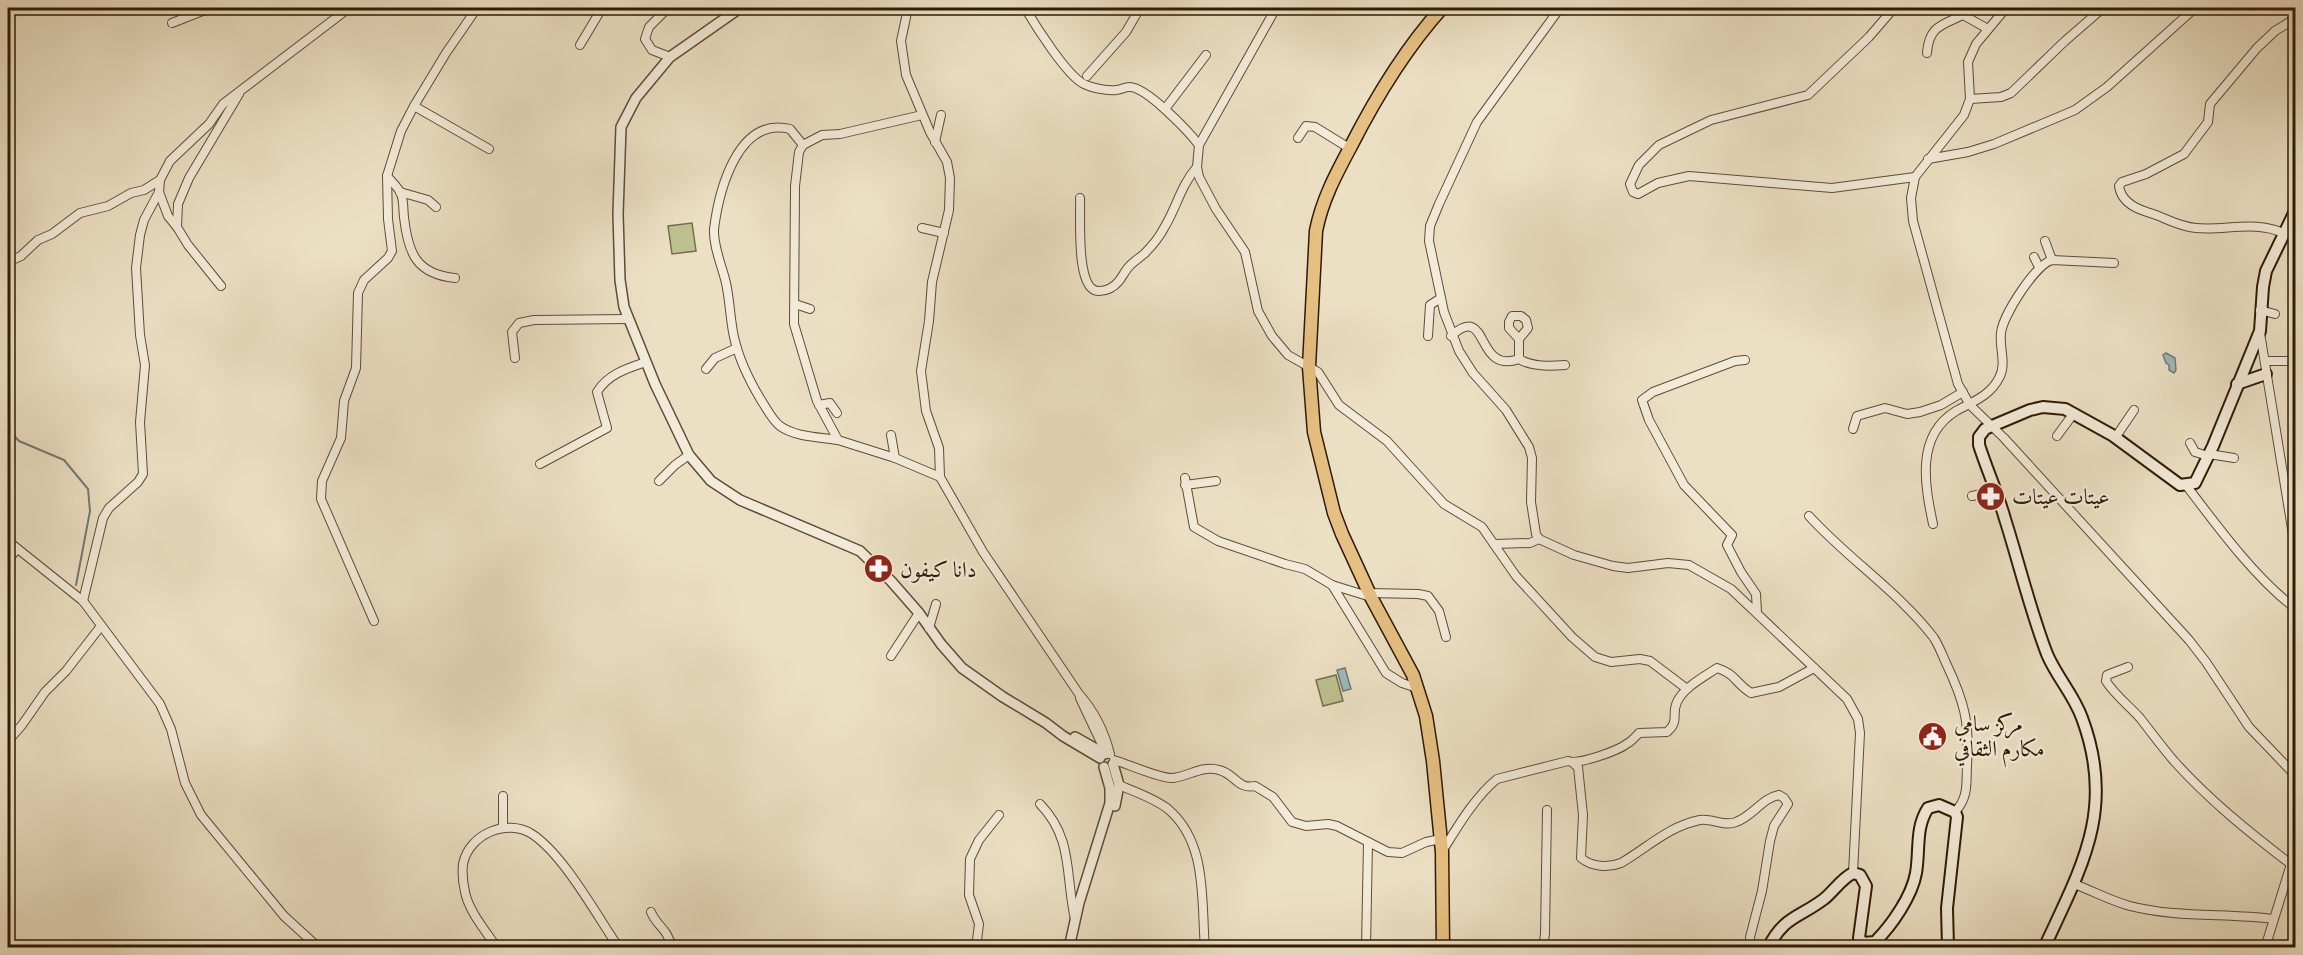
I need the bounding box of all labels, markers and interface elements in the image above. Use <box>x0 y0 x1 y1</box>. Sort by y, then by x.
pharmacy icon: عيتات عيتات <box>1975 480 2007 512</box>
place label: عيتات عيتات <box>2012 482 2110 511</box>
pharmacy icon: دانا كيفون <box>863 553 895 585</box>
place label: دانا كيفون <box>900 555 977 584</box>
place label: مركز سامي مكارم الثقافي <box>1954 709 2044 768</box>
public building icon: مركز سامي مكارم الثقافي <box>1917 720 1949 752</box>

